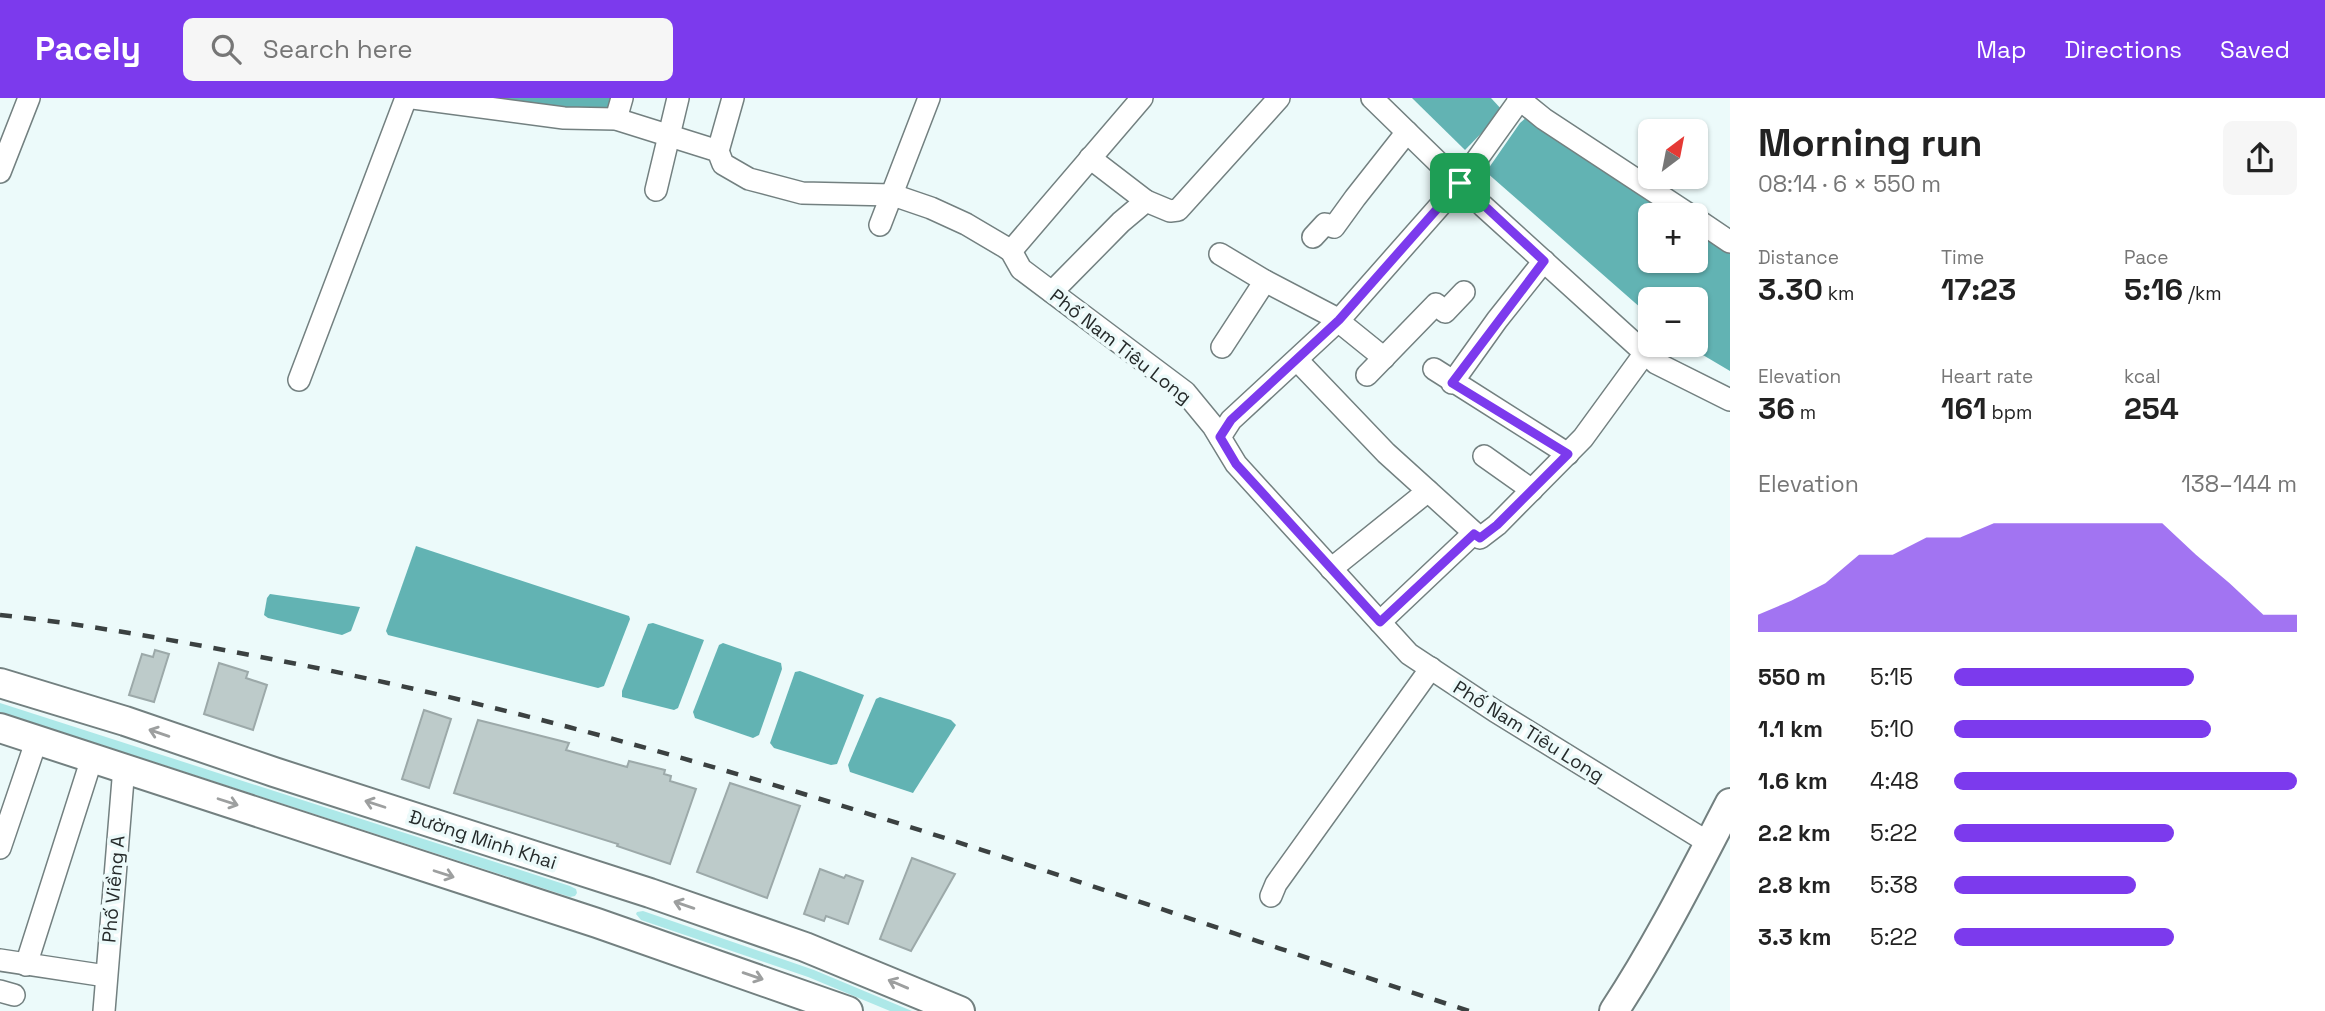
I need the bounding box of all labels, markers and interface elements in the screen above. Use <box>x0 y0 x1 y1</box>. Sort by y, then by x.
search box <box>183 18 673 81</box>
text: Pacely <box>35 28 141 70</box>
icon: search <box>207 30 245 68</box>
text: Search here <box>263 32 413 66</box>
text: Map <box>1976 34 2026 65</box>
text: Directions <box>2064 34 2182 65</box>
text: Saved <box>2220 34 2290 65</box>
north arrow <box>1638 119 1708 189</box>
map controls <box>1638 119 1708 357</box>
text: Morning run <box>1758 119 1983 167</box>
button: share <box>2223 121 2297 195</box>
pin <box>1430 153 1490 213</box>
icon: arrive <box>1441 164 1479 202</box>
text: 08:14 · 6 × 550 m <box>1758 169 1941 199</box>
button: + <box>1638 203 1708 273</box>
text: Distance <box>1758 245 1839 270</box>
text: Time <box>1941 245 1984 270</box>
text: Pace <box>2124 245 2168 270</box>
text: 3.30 <box>1758 270 1823 309</box>
text: 17:23 <box>1941 270 2016 309</box>
text: 5:16 <box>2124 270 2183 309</box>
text: km <box>1823 281 1854 306</box>
text: /km <box>2183 281 2222 306</box>
street label: Phố Nam Tiêu Long <box>1045 283 1197 410</box>
button: − <box>1638 287 1708 357</box>
text: Elevation <box>1758 364 1841 389</box>
text: Heart rate <box>1941 364 2033 389</box>
text: kcal <box>2124 364 2161 389</box>
text: 36 <box>1758 389 1795 428</box>
text: 161 <box>1941 389 1987 428</box>
text: 254 <box>2124 389 2179 428</box>
text: m <box>1795 400 1816 425</box>
text: bpm <box>1987 400 2032 425</box>
text: Elevation <box>1758 469 1859 499</box>
text: 138–144 m <box>2181 469 2297 499</box>
text: 550 m <box>1758 662 1826 692</box>
text: 5:15 <box>1870 662 1913 692</box>
street label: Phố Nam Tiêu Long <box>1449 675 1609 788</box>
text: 1.1 km <box>1758 714 1823 744</box>
text: 5:10 <box>1870 714 1914 744</box>
one-way arrow <box>148 726 170 738</box>
text: 1.6 km <box>1758 766 1828 796</box>
text: 4:48 <box>1870 766 1919 796</box>
one-way arrow <box>217 796 239 809</box>
one-way arrow <box>364 797 386 810</box>
street label: Đường Minh Khai <box>406 804 560 875</box>
text: 2.2 km <box>1758 818 1831 848</box>
text: 5:22 <box>1870 818 1917 848</box>
street label: Phố Viềng A <box>96 834 131 944</box>
one-way arrow <box>432 869 454 881</box>
text: 2.8 km <box>1758 870 1831 900</box>
text: 5:38 <box>1870 870 1918 900</box>
one-way arrow <box>674 898 696 910</box>
text: 3.3 km <box>1758 922 1831 952</box>
text: 5:22 <box>1870 922 1917 952</box>
one-way arrow <box>741 971 763 983</box>
one-way arrow <box>887 977 909 990</box>

